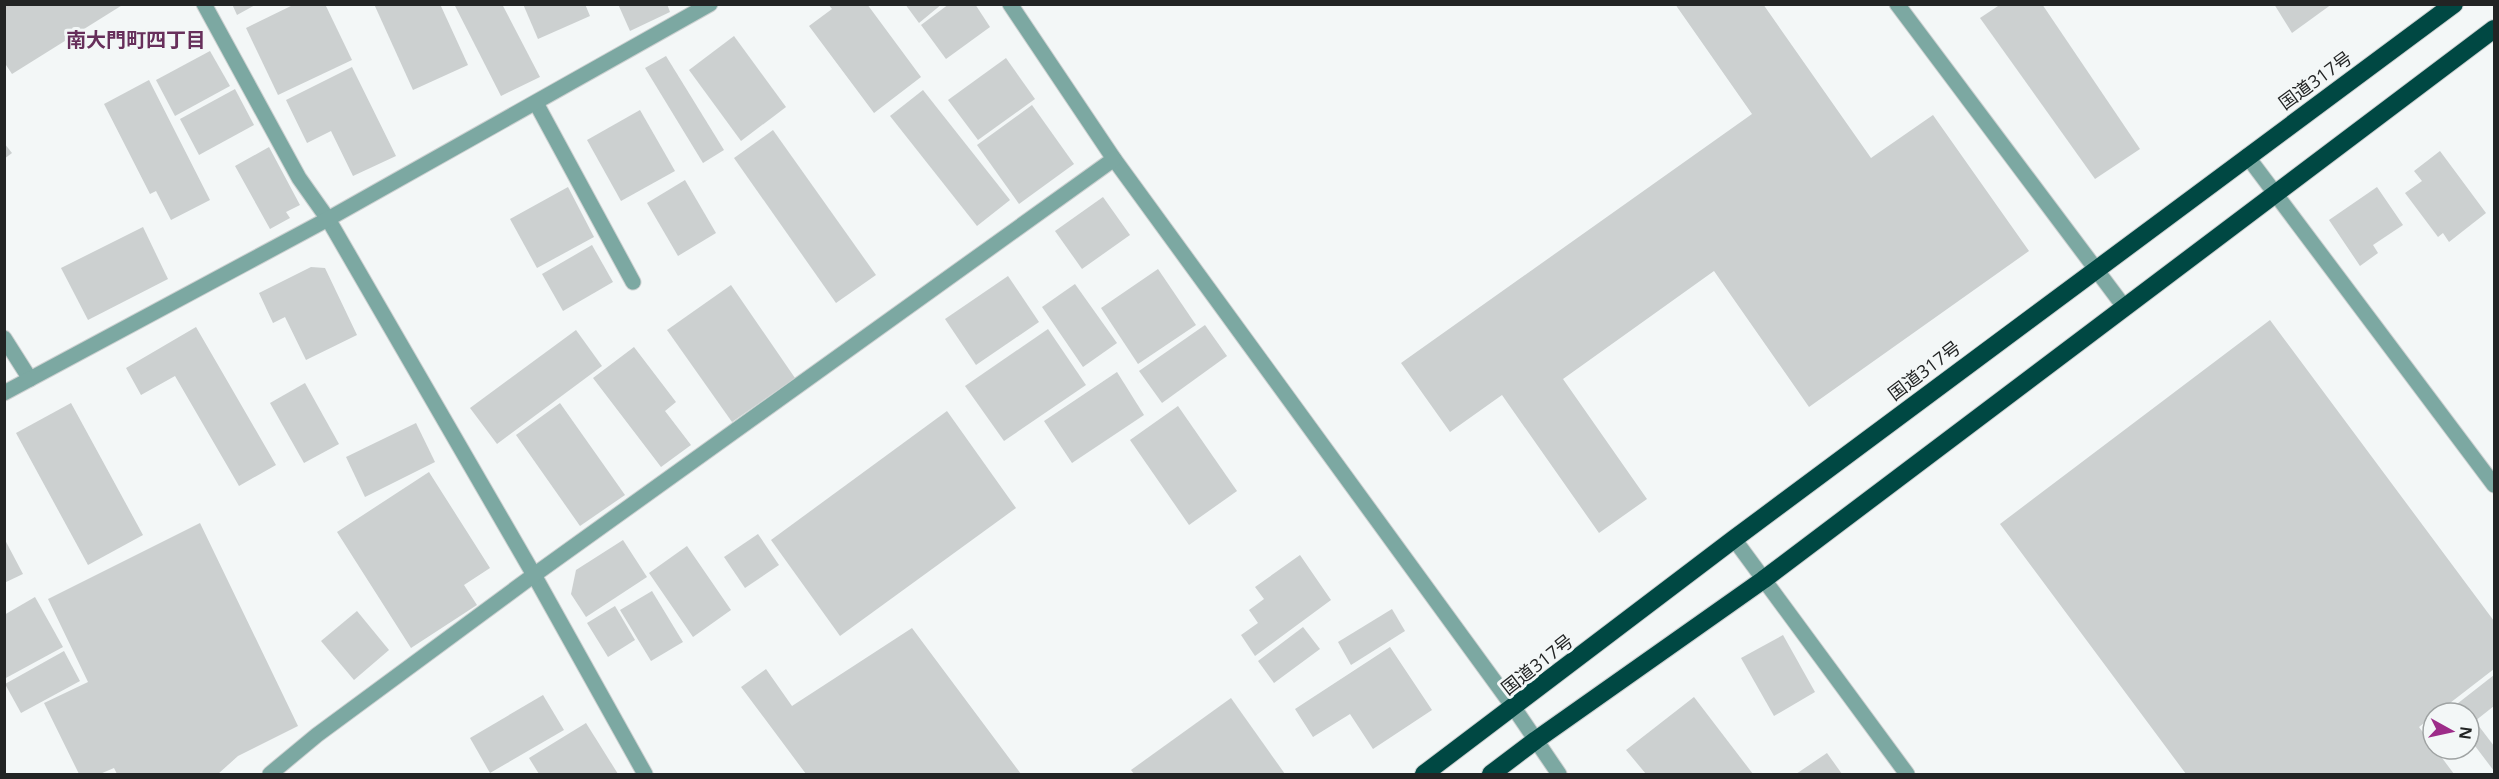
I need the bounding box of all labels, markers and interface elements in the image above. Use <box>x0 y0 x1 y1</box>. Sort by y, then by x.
district label: 南大門町四丁目 <box>66 26 206 53</box>
street label: 国道317号 <box>2274 45 2356 115</box>
street label: 国道317号 <box>1883 335 1965 405</box>
street label: 国道317号 <box>1496 628 1578 700</box>
north arrow <box>2421 701 2481 761</box>
text: N <box>2454 725 2478 741</box>

